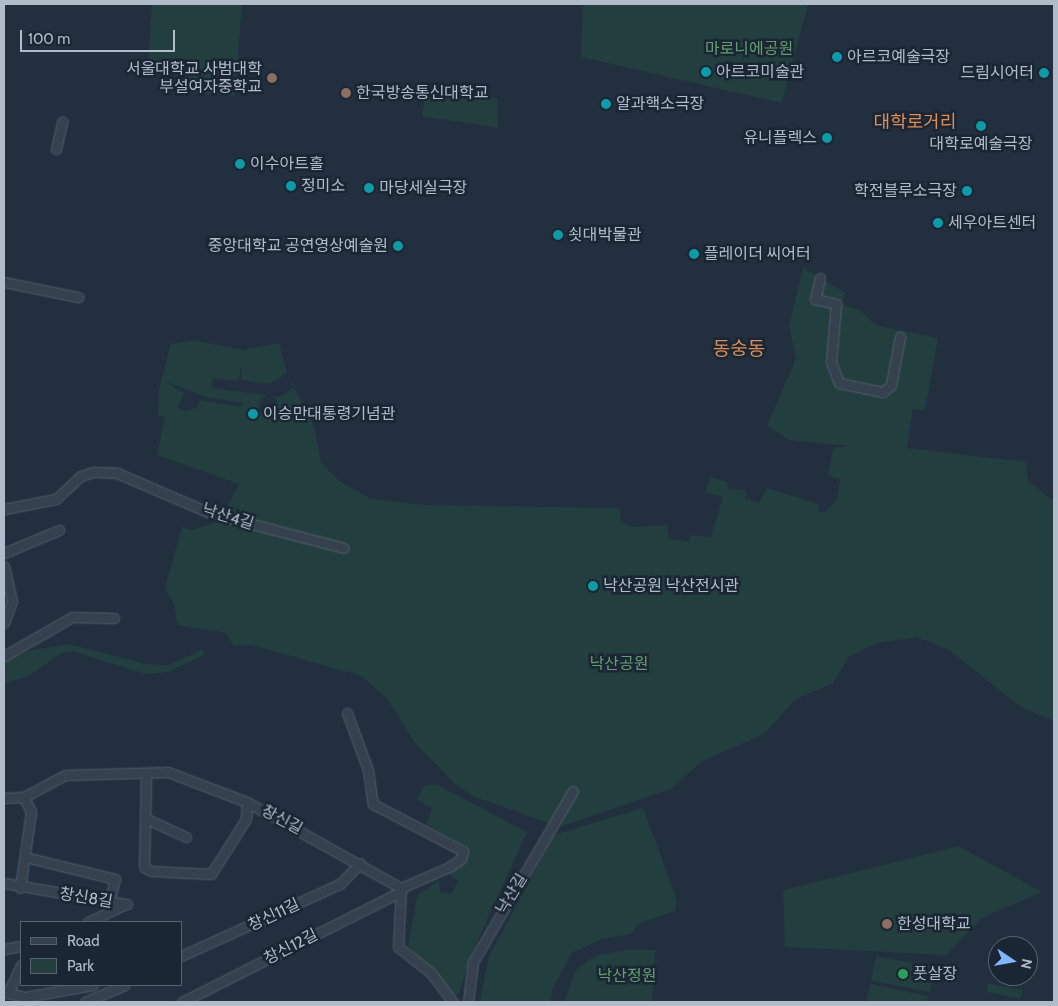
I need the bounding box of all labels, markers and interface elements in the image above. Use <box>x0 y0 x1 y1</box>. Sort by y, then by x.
scale bar <box>22 20 178 52</box>
text: 100 m <box>28 30 70 48</box>
park label: 마로니에공원 <box>705 39 793 59</box>
place label: 아르코예술극장 <box>847 47 950 67</box>
marker: 아르코예술극장 <box>831 51 843 63</box>
place label: 서울대학교 사범대학 부설여자중학교 <box>126 59 262 97</box>
place label: 아르코미술관 <box>716 62 804 82</box>
place label: 드림시어터 <box>960 63 1034 83</box>
marker: 아르코미술관 <box>700 66 712 78</box>
marker: 드림시어터 <box>1038 67 1050 79</box>
marker: 서울대학교 사범대학 부설여자중학교 <box>266 72 278 84</box>
place label: 한국방송통신대학교 <box>356 83 488 103</box>
marker: 한국방송통신대학교 <box>340 87 352 99</box>
place label: 알과핵소극장 <box>616 94 704 114</box>
marker: 알과핵소극장 <box>600 98 612 110</box>
district label: 대학로거리 <box>874 111 956 133</box>
marker: 대학로예술극장 <box>975 120 987 132</box>
place label: 유니플렉스 <box>743 128 817 148</box>
marker: 유니플렉스 <box>821 132 833 144</box>
place label: 대학로예술극장 <box>929 134 1033 154</box>
place label: 이수아트홀 <box>250 154 324 174</box>
marker: 이수아트홀 <box>234 158 246 170</box>
place label: 정미소 <box>301 176 345 196</box>
place label: 마당세실극장 <box>379 178 467 198</box>
marker: 정미소 <box>285 180 297 192</box>
place label: 학전블루소극장 <box>854 181 957 201</box>
marker: 마당세실극장 <box>363 182 375 194</box>
marker: 학전블루소극장 <box>961 185 973 197</box>
place label: 세우아트센터 <box>948 213 1036 233</box>
marker: 세우아트센터 <box>932 217 944 229</box>
place label: 쇳대박물관 <box>568 225 642 245</box>
marker: 쇳대박물관 <box>552 229 564 241</box>
place label: 중앙대학교 공연영상예술원 <box>208 236 388 256</box>
marker: 중앙대학교 공연영상예술원 <box>392 240 404 252</box>
place label: 플레이더 씨어터 <box>704 244 811 264</box>
marker: 플레이더 씨어터 <box>688 248 700 260</box>
district label: 동숭동 <box>713 338 765 360</box>
place label: 이승만대통령기념관 <box>263 404 395 424</box>
marker: 이승만대통령기념관 <box>247 408 259 420</box>
street label: 낙산4길 <box>200 500 256 534</box>
place label: 낙산공원 낙산전시관 <box>603 576 739 596</box>
marker: 낙산공원 낙산전시관 <box>587 580 599 592</box>
park label: 낙산공원 <box>590 654 648 674</box>
street label: 창신길 <box>258 801 306 839</box>
street label: 낙산길 <box>492 870 532 918</box>
street label: 창신8길 <box>58 884 114 912</box>
street label: 창신11길 <box>245 895 303 935</box>
place label: 한성대학교 <box>897 914 971 934</box>
marker: 한성대학교 <box>881 918 893 930</box>
legend <box>20 921 182 986</box>
street label: 창신12길 <box>261 925 321 969</box>
text: Road <box>67 932 100 950</box>
north arrow <box>988 936 1038 986</box>
text: Park <box>67 957 94 975</box>
text: N <box>1017 957 1037 971</box>
place label: 풋살장 <box>913 964 957 984</box>
park label: 낙산정원 <box>598 966 656 986</box>
marker: 풋살장 <box>897 968 909 980</box>

